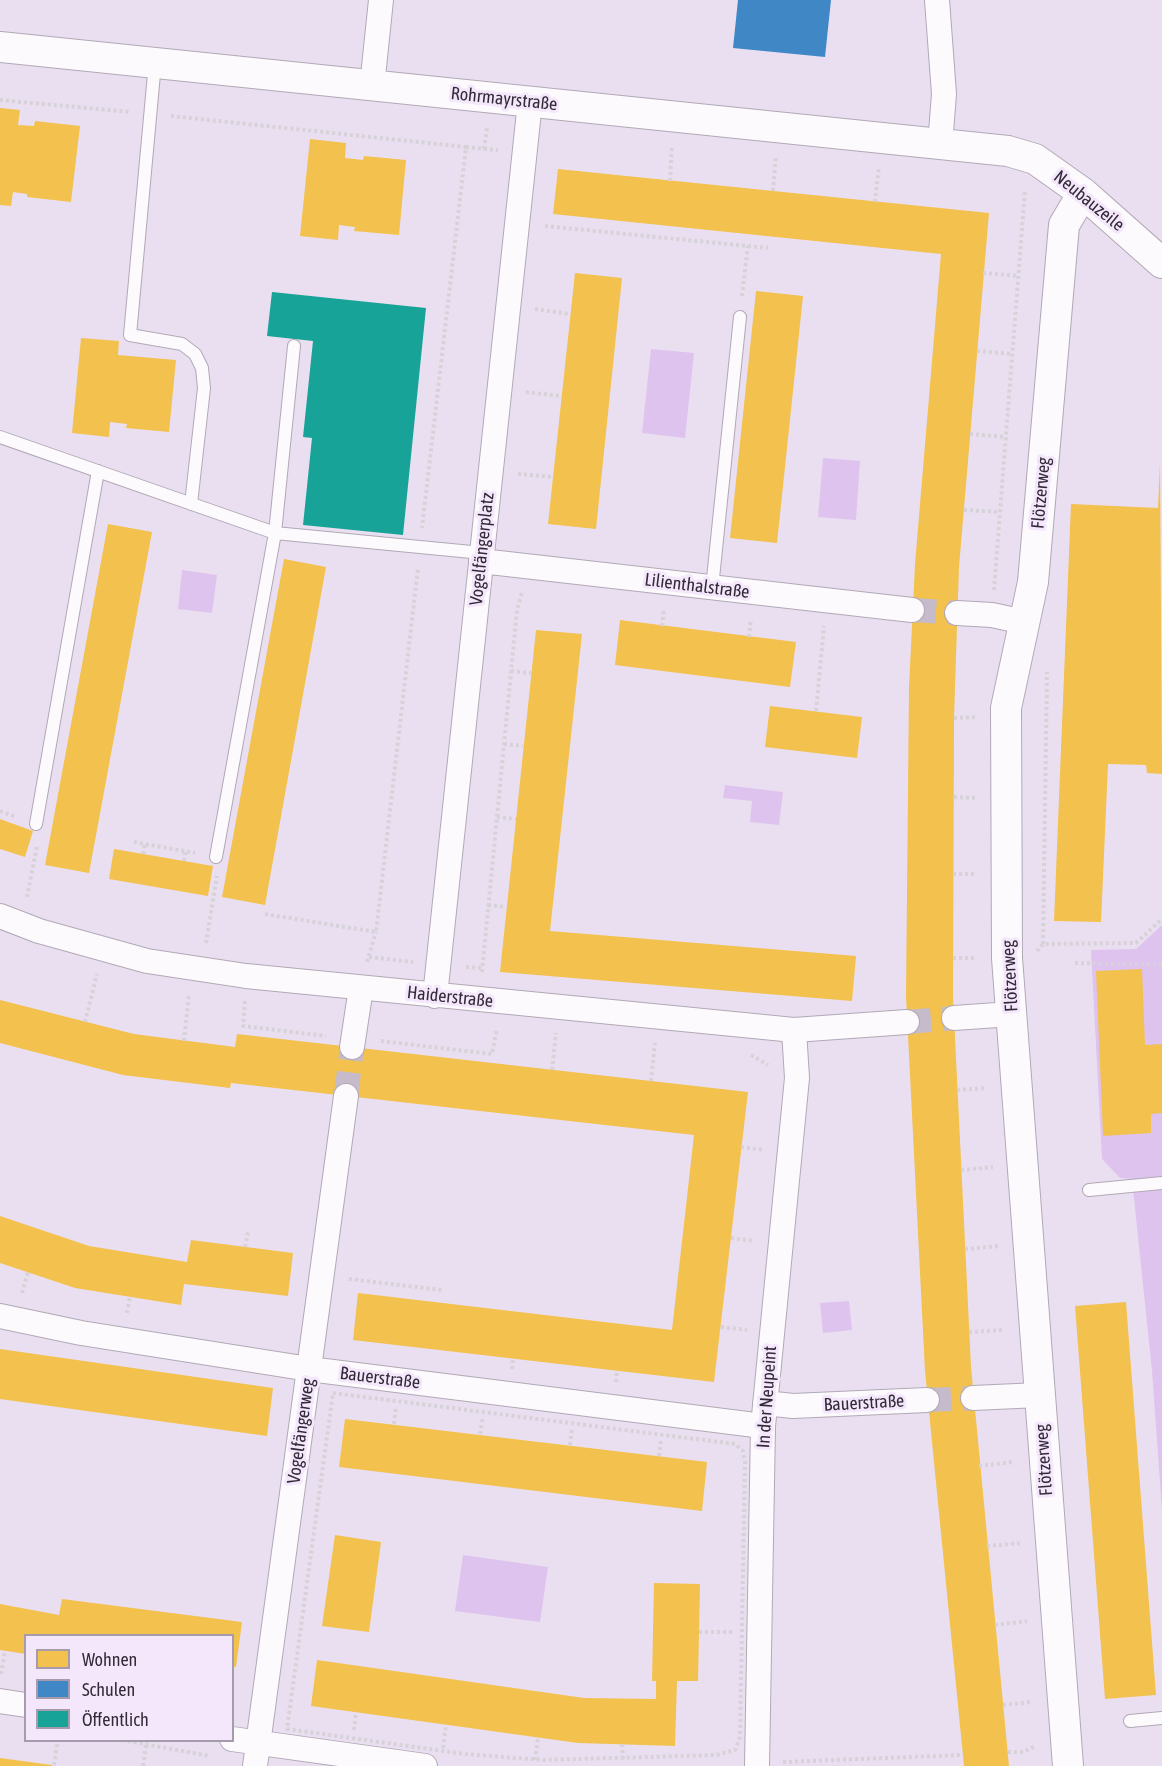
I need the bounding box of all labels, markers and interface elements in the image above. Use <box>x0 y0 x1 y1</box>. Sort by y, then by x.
street label: Rohrmayrstraße <box>450 83 558 115</box>
street label: Neubauzeile <box>1049 166 1129 236</box>
street label: Flötzerweg <box>1027 456 1055 530</box>
street label: Vogelfängerplatz <box>465 492 499 606</box>
street label: Lilienthalstraße <box>643 569 751 603</box>
street label: Flötzerweg <box>997 940 1023 1012</box>
street label: Haiderstraße <box>406 982 494 1012</box>
street label: In der Neupeint <box>753 1345 781 1449</box>
street label: Bauerstraße <box>339 1362 421 1394</box>
street label: Vogelfängerweg <box>283 1377 319 1485</box>
street label: Bauerstraße <box>823 1390 905 1416</box>
street label: Flötzerweg <box>1031 1423 1057 1497</box>
legend <box>24 1634 234 1742</box>
text: Wohnen <box>82 1649 137 1670</box>
text: Schulen <box>82 1679 135 1700</box>
text: Öffentlich <box>82 1709 149 1730</box>

